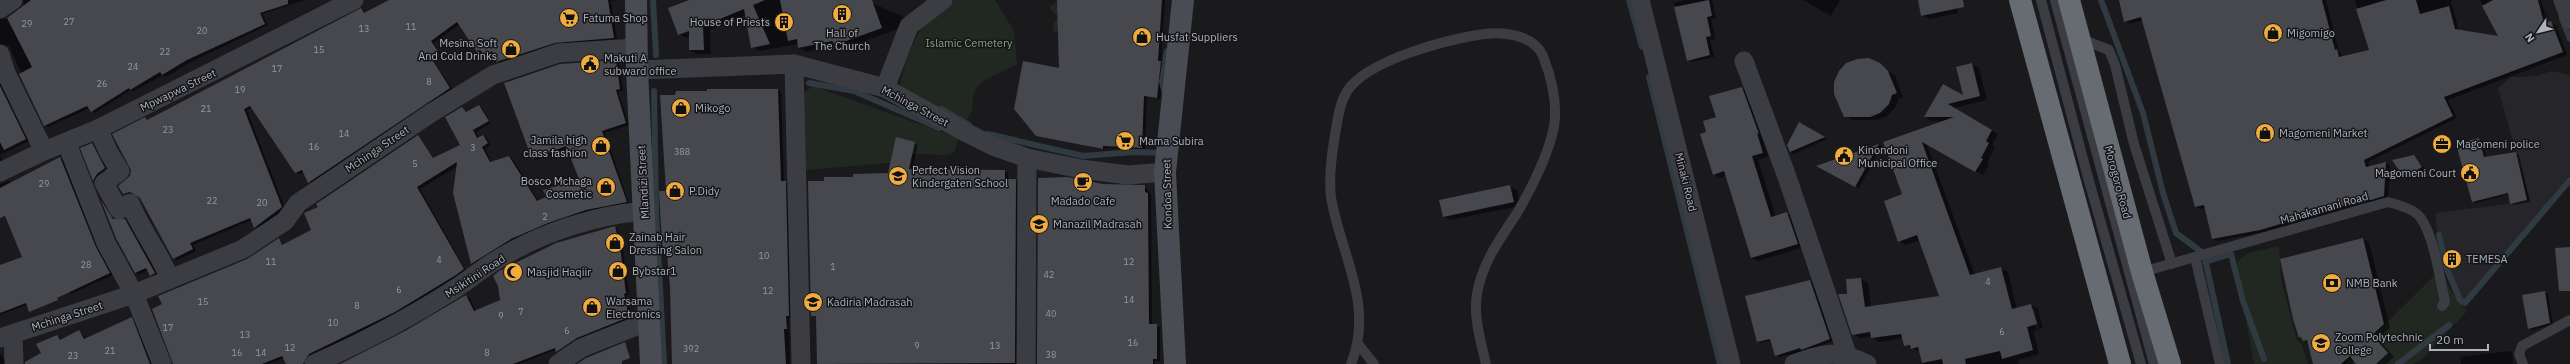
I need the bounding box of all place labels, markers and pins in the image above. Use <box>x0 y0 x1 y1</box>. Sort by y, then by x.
building icon: Hall of The Church <box>831 3 853 25</box>
supermarket icon: Fatuma Shop <box>558 7 580 29</box>
place label: Fatuma Shop <box>583 11 648 25</box>
building icon: House of Priests <box>773 11 795 33</box>
place label: House of Priests <box>690 15 770 29</box>
shop icon: Migomigo <box>2262 22 2284 44</box>
place label: Hall of The Church <box>814 26 870 53</box>
shop icon: Husfat Suppliers <box>1131 26 1153 48</box>
place label: Migomigo <box>2287 26 2335 40</box>
place label: Husfat Suppliers <box>1156 30 1238 44</box>
place label: Mesina Soft And Cold Drinks <box>418 36 497 63</box>
shop icon: Mesina Soft And Cold Drinks <box>500 38 522 60</box>
place label: Makuti A subward office <box>604 51 677 78</box>
public building icon: Makuti A subward office <box>579 53 601 75</box>
shop icon: Mikogo <box>670 97 692 119</box>
place label: Mikogo <box>695 101 730 115</box>
shop icon: Magomeni Market <box>2254 122 2276 144</box>
place label: Magomeni Market <box>2279 126 2367 140</box>
supermarket icon: Mama Subira <box>1114 130 1136 152</box>
place label: Jamila high class fashion <box>523 133 587 160</box>
office icon: Magomeni police <box>2431 133 2453 155</box>
place label: Mama Subira <box>1139 134 1204 148</box>
shop icon: Jamila high class fashion <box>590 135 612 157</box>
place label: Magomeni police <box>2456 137 2540 151</box>
place label: Kinondoni Municipal Office <box>1858 143 1937 170</box>
public building icon: Kinondoni Municipal Office <box>1833 145 1855 167</box>
public building icon: Magomeni Court <box>2459 162 2481 184</box>
place label: Perfect Vision Kindergaten School <box>912 163 1008 190</box>
school or university icon: Perfect Vision Kindergaten School <box>887 165 909 187</box>
place label: Magomeni Court <box>2375 166 2456 180</box>
cafe icon: Madado Cafe <box>1072 171 1094 193</box>
place label: Bosco Mchaga Cosmetic <box>521 174 592 201</box>
shop icon: Bosco Mchaga Cosmetic <box>595 176 617 198</box>
shop icon: P.Didy <box>664 180 686 202</box>
place label: P.Didy <box>689 184 720 198</box>
place label: Madado Cafe <box>1051 194 1115 208</box>
school or university icon: Manazil Madrasah <box>1028 213 1050 235</box>
place label: Manazil Madrasah <box>1053 217 1142 231</box>
place label: Zainab Hair Dressing Salon <box>629 230 702 257</box>
shop icon: Zainab Hair Dressing Salon <box>604 232 626 254</box>
building icon: TEMESA <box>2441 248 2463 270</box>
place label: TEMESA <box>2466 252 2508 266</box>
shop icon: Bybstar1 <box>607 260 629 282</box>
mosque icon: Masjid Haqiir <box>502 261 524 283</box>
place label: Bybstar1 <box>632 264 677 278</box>
place label: Masjid Haqiir <box>527 265 591 279</box>
bank icon: NMB Bank <box>2321 272 2343 294</box>
place label: NMB Bank <box>2346 276 2398 290</box>
school or university icon: Kadiria Madrasah <box>802 291 824 313</box>
place label: Warsama Electronics <box>606 294 661 321</box>
place label: Kadiria Madrasah <box>827 295 913 309</box>
shop icon: Warsama Electronics <box>581 296 603 318</box>
place label: Zoom Polytechnic College <box>2335 330 2423 357</box>
school or university icon: Zoom Polytechnic College <box>2310 332 2332 354</box>

